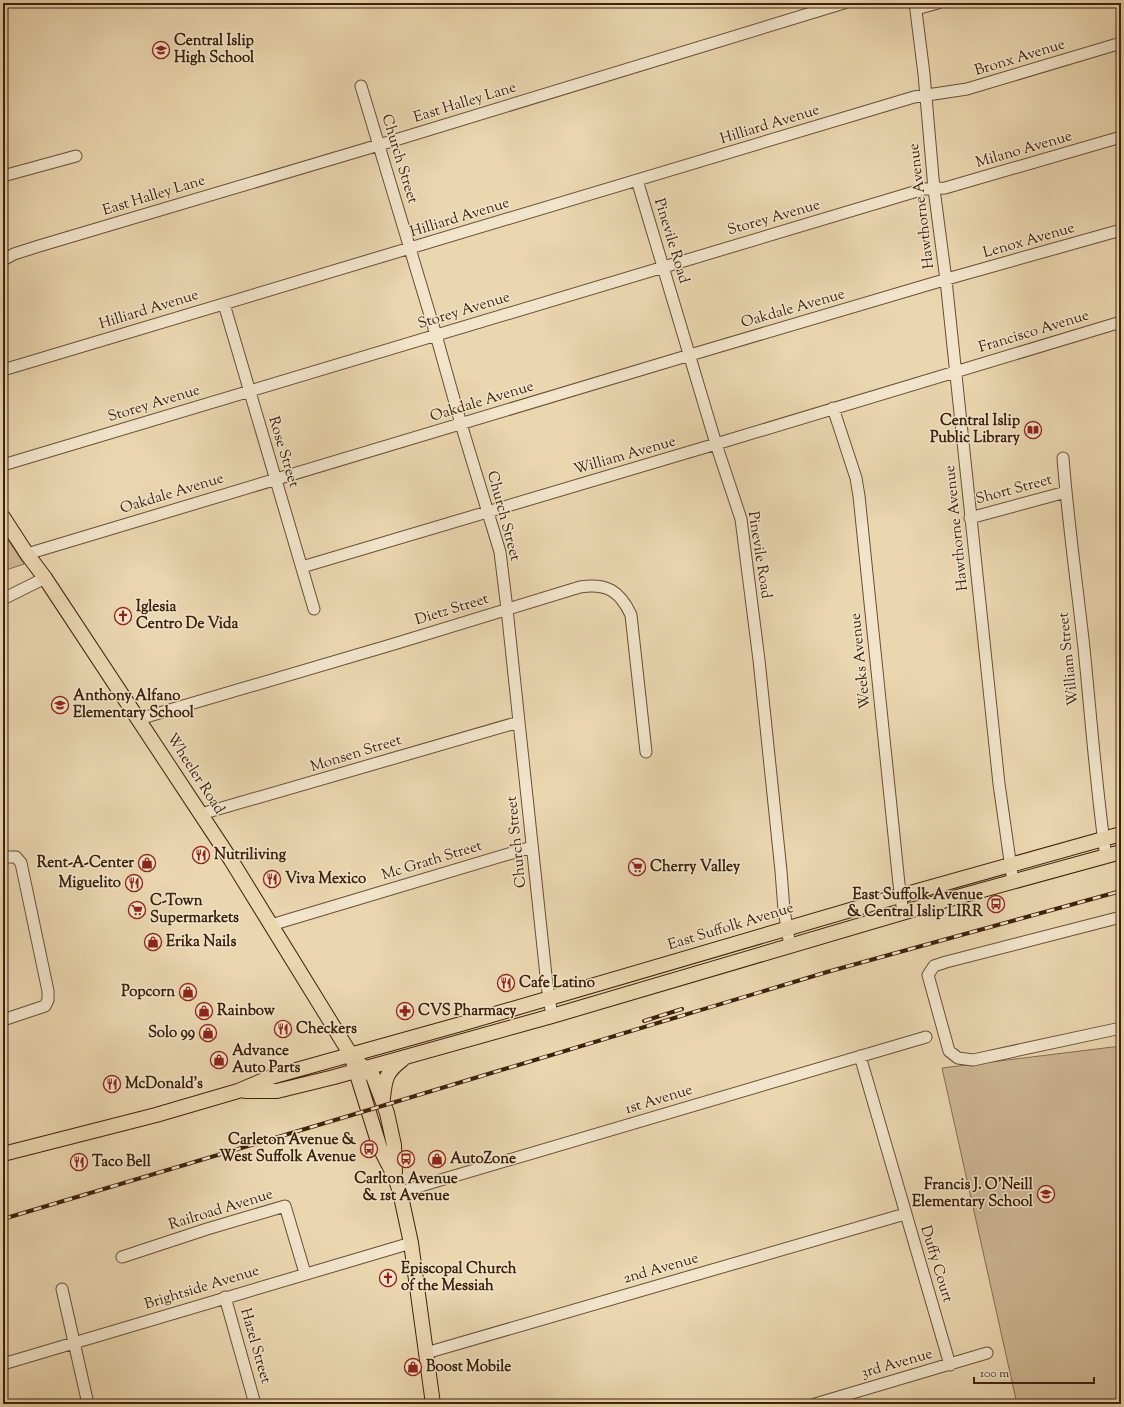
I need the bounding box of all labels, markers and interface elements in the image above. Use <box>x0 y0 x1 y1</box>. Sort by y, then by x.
place label: Central Islip High School <box>174 31 255 69</box>
street label: Bronx Avenue <box>972 34 1068 82</box>
school or university icon: Central Islip High School <box>151 40 171 60</box>
street label: East Halley Lane <box>411 77 519 129</box>
street label: Hilliard Avenue <box>718 100 822 150</box>
street label: Church Street <box>375 112 423 206</box>
street label: Milano Avenue <box>973 126 1075 174</box>
street label: Hawthorne Avenue <box>904 142 940 270</box>
street label: East Halley Lane <box>100 170 208 222</box>
street label: Hilliard Avenue <box>408 193 512 243</box>
street label: Storey Avenue <box>725 195 823 241</box>
street label: Pinevile Road <box>648 196 694 287</box>
street label: Lenox Avenue <box>981 218 1077 264</box>
street label: Oakdale Avenue <box>739 284 847 334</box>
street label: Hilliard Avenue <box>97 285 201 335</box>
street label: Storey Avenue <box>415 287 513 335</box>
street label: Francisco Avenue <box>976 305 1092 359</box>
street label: Oakdale Avenue <box>428 376 536 428</box>
street label: Storey Avenue <box>105 380 203 428</box>
place label: Central Islip Public Library <box>930 411 1021 449</box>
street label: Rose Street <box>262 414 304 490</box>
library icon: Central Islip Public Library <box>1023 420 1043 440</box>
street label: William Avenue <box>571 431 679 481</box>
street label: Hawthorne Avenue <box>940 464 974 592</box>
street label: Oakdale Avenue <box>118 468 226 520</box>
street label: Church Street <box>481 469 525 563</box>
street label: Short Street <box>973 470 1055 510</box>
street label: Pinevile Road <box>742 510 776 601</box>
street label: Dietz Street <box>413 589 491 631</box>
place label: Iglesia Centro De Vida <box>136 597 238 635</box>
church icon: Iglesia Centro De Vida <box>113 606 133 626</box>
street label: William Street <box>1054 611 1084 707</box>
street label: Weeks Avenue <box>846 612 876 710</box>
place label: Anthony Alfano Elementary School <box>73 686 195 724</box>
school or university icon: Anthony Alfano Elementary School <box>50 695 70 715</box>
street label: Wheeler Road <box>161 729 229 819</box>
street label: Monsen Street <box>308 730 404 778</box>
street label: Church Street <box>502 795 532 889</box>
street label: Mc Grath Street <box>379 836 485 886</box>
restaurant icon: Nutriliving <box>191 845 211 865</box>
place label: Nutriliving <box>214 845 287 866</box>
place label: Rent-A-Center <box>37 853 134 874</box>
shop icon: Rent-A-Center <box>137 853 157 873</box>
supermarket icon: Cherry Valley <box>627 857 647 877</box>
place label: Cherry Valley <box>650 857 741 878</box>
restaurant icon: Viva Mexico <box>262 869 282 889</box>
place label: Viva Mexico <box>285 869 366 890</box>
place label: Miguelito <box>58 873 121 894</box>
restaurant icon: Miguelito <box>124 873 144 893</box>
place label: East Suffolk Avenue & Central Islip LIRR <box>847 885 983 923</box>
place label: C‑Town Supermarkets <box>150 891 239 929</box>
bus stop icon: East Suffolk Avenue & Central Islip LIRR <box>986 894 1006 914</box>
street label: East Suffolk Avenue <box>666 898 796 956</box>
supermarket icon: C‑Town Supermarkets <box>127 900 147 920</box>
shop icon: Erika Nails <box>143 932 163 952</box>
place label: Erika Nails <box>166 932 236 953</box>
restaurant icon: Cafe Latino <box>496 973 516 993</box>
place label: Cafe Latino <box>519 973 595 994</box>
place label: Popcorn <box>121 982 175 1003</box>
shop icon: Popcorn <box>178 982 198 1002</box>
shop icon: Rainbow <box>194 1001 214 1021</box>
place label: Rainbow <box>217 1001 276 1022</box>
pharmacy icon: CVS Pharmacy <box>395 1001 415 1021</box>
place label: CVS Pharmacy <box>418 1001 517 1022</box>
restaurant icon: Checkers <box>273 1019 293 1039</box>
place label: Checkers <box>296 1019 357 1040</box>
place label: Solo 99 <box>148 1023 195 1044</box>
shop icon: Solo 99 <box>198 1023 218 1043</box>
place label: Advance Auto Parts <box>232 1041 301 1079</box>
shop icon: Advance Auto Parts <box>209 1050 229 1070</box>
restaurant icon: McDonald's <box>102 1074 122 1094</box>
place label: McDonald's <box>125 1074 203 1095</box>
street label: 1st Avenue <box>623 1080 695 1120</box>
place label: Carleton Avenue & West Suffolk Avenue <box>219 1130 357 1168</box>
bus stop icon: Carleton Avenue & West Suffolk Avenue <box>359 1139 379 1159</box>
bus stop icon: Carlton Avenue & 1st Avenue <box>396 1149 416 1169</box>
shop icon: AutoZone <box>427 1149 447 1169</box>
place label: AutoZone <box>450 1149 516 1170</box>
restaurant icon: Taco Bell <box>69 1152 89 1172</box>
place label: Taco Bell <box>92 1152 152 1173</box>
place label: Carlton Avenue & 1st Avenue <box>354 1169 458 1207</box>
place label: Francis J. O'Neill Elementary School <box>912 1175 1034 1213</box>
street label: Railroad Avenue <box>166 1184 276 1236</box>
school or university icon: Francis J. O'Neill Elementary School <box>1036 1184 1056 1204</box>
street label: Duffy Court <box>914 1223 958 1305</box>
street label: 2nd Avenue <box>621 1248 701 1290</box>
place label: Episcopal Church of the Messiah <box>401 1259 517 1297</box>
street label: Brightside Avenue <box>142 1261 262 1315</box>
church icon: Episcopal Church of the Messiah <box>378 1268 398 1288</box>
street label: Hazel Street <box>234 1306 276 1386</box>
street label: 3rd Avenue <box>859 1344 935 1384</box>
shop icon: Boost Mobile <box>403 1357 423 1377</box>
place label: Boost Mobile <box>426 1357 511 1378</box>
scale bar <box>974 1359 1094 1385</box>
text: 100 m <box>980 1365 1009 1383</box>

